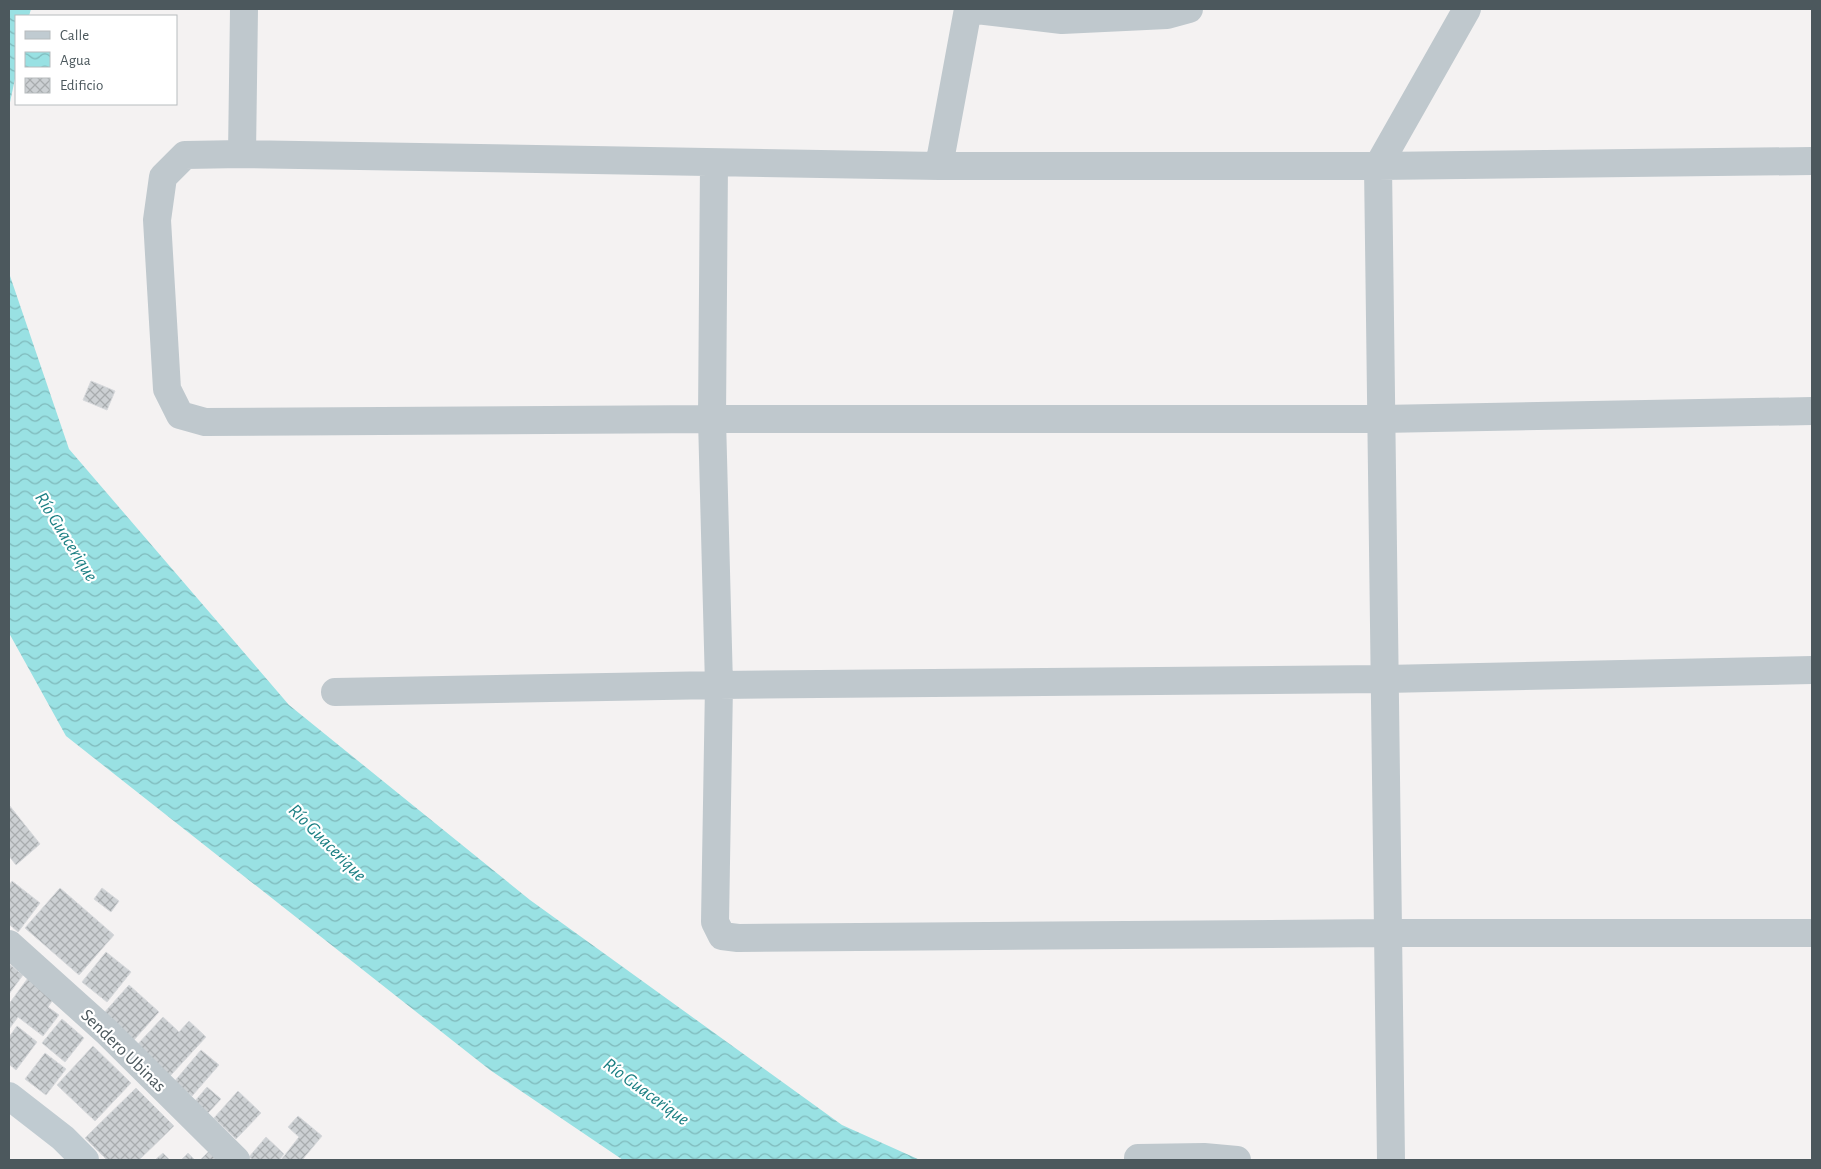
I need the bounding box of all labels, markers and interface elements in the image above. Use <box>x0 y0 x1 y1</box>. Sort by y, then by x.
legend <box>15 15 178 105</box>
text: Calle <box>60 28 89 43</box>
text: Agua <box>60 53 91 68</box>
text: Edificio <box>60 78 103 93</box>
water label: Río Guacerique <box>31 489 101 585</box>
water label: Río Guacerique <box>285 801 369 885</box>
street label: Sendero Ubinas <box>77 1006 169 1096</box>
water label: Río Guacerique <box>600 1055 692 1129</box>

